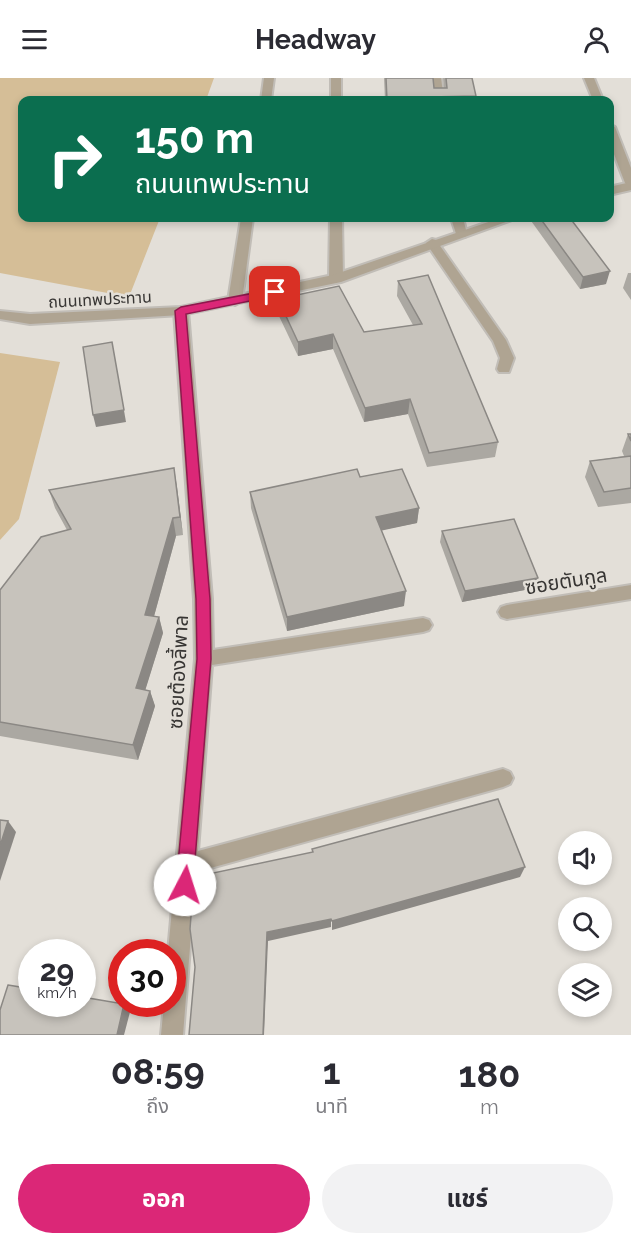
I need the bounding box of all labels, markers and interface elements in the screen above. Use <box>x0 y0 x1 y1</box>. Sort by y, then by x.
icon: menu <box>18 23 51 56</box>
icon: person <box>580 23 613 56</box>
text: Headway <box>255 24 376 55</box>
text: 150 m <box>135 114 254 163</box>
icon: right <box>36 120 114 198</box>
text: ถนนเทพประทาน <box>135 168 310 199</box>
pin <box>249 266 300 317</box>
icon: arrive <box>258 275 291 308</box>
street label: ถนนเทพประทาน <box>48 287 152 312</box>
street label: ซอยตันกูล <box>523 563 609 600</box>
street label: ซอยต้องลี้พาล <box>161 614 193 730</box>
map controls <box>558 831 612 1017</box>
button: sound <box>558 831 612 885</box>
position arrow <box>153 853 217 917</box>
button: search <box>558 897 612 951</box>
speed limit sign: 30 <box>108 939 186 1017</box>
text: 29 <box>40 953 74 988</box>
button: layers <box>558 963 612 1017</box>
text: km/h <box>37 984 77 1002</box>
text: 08:59 <box>111 1050 205 1092</box>
text: 1 <box>323 1050 341 1092</box>
text: 180 <box>459 1053 520 1095</box>
text: ถึง <box>146 1094 169 1118</box>
text: นาที <box>315 1094 348 1118</box>
text: m <box>480 1095 499 1119</box>
button: ออก <box>18 1164 310 1233</box>
button: แชร์ <box>322 1164 613 1233</box>

